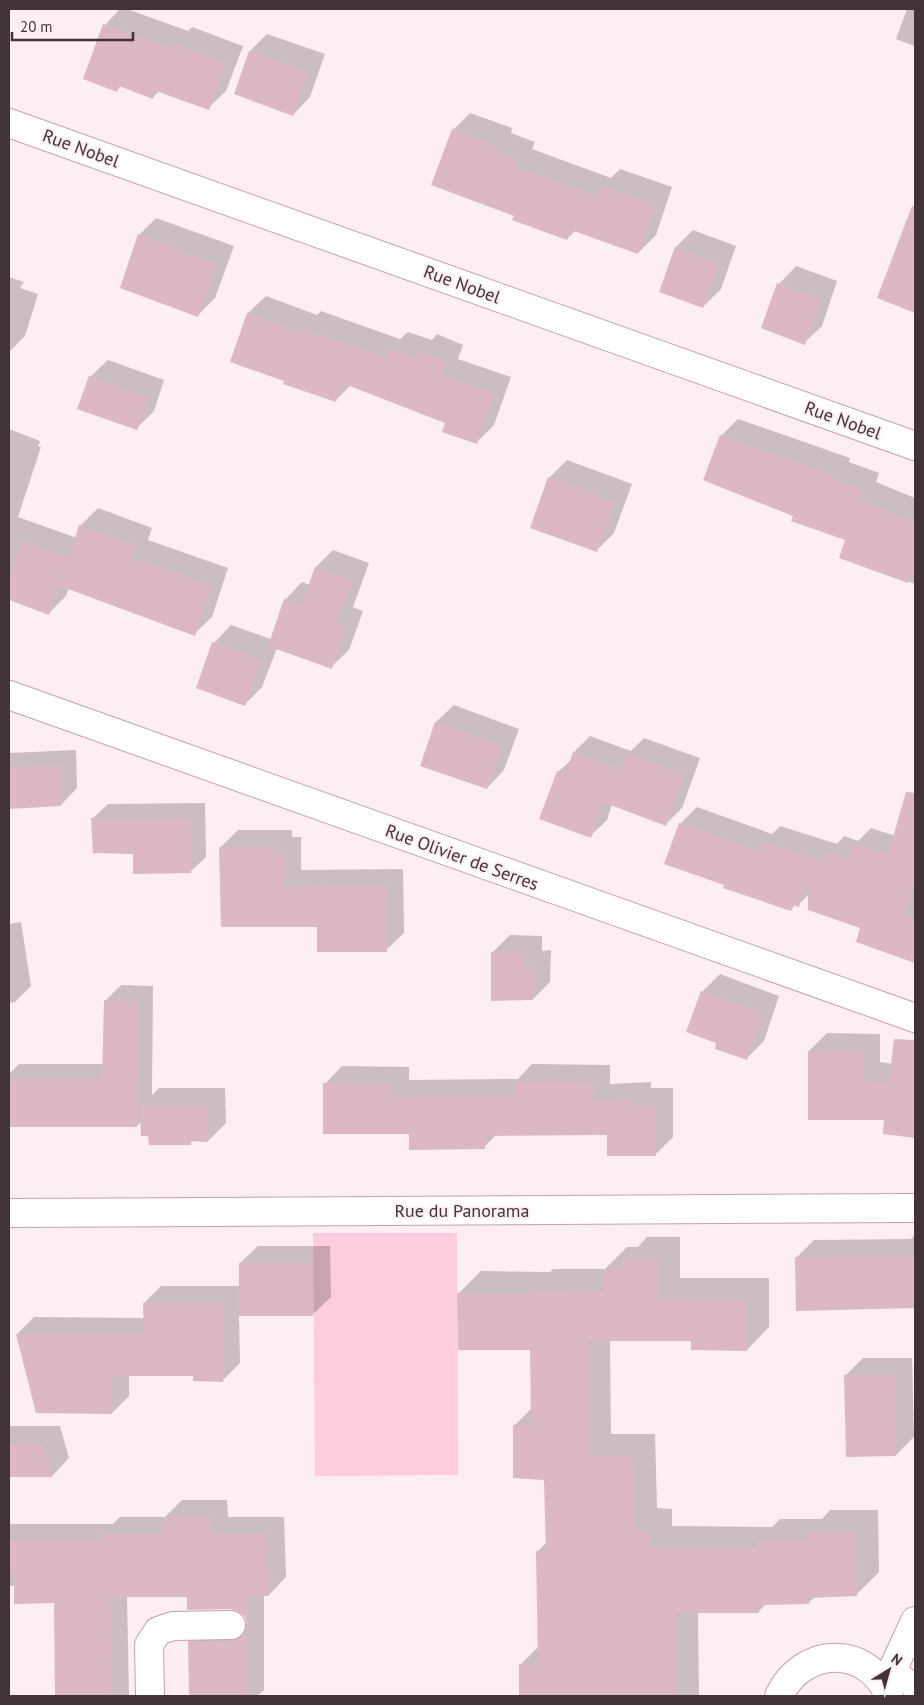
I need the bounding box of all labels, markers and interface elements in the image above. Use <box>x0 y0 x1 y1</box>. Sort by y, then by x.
scale bar <box>12 10 134 42</box>
text: 20 m <box>20 17 53 36</box>
street label: Rue Nobel <box>39 123 123 173</box>
street label: Rue Nobel <box>420 259 504 309</box>
street label: Rue Nobel <box>801 395 885 445</box>
street label: Rue Olivier de Serres <box>382 819 542 895</box>
street label: Rue du Panorama <box>395 1199 529 1222</box>
north arrow <box>864 1645 914 1695</box>
text: N <box>888 1650 906 1670</box>

